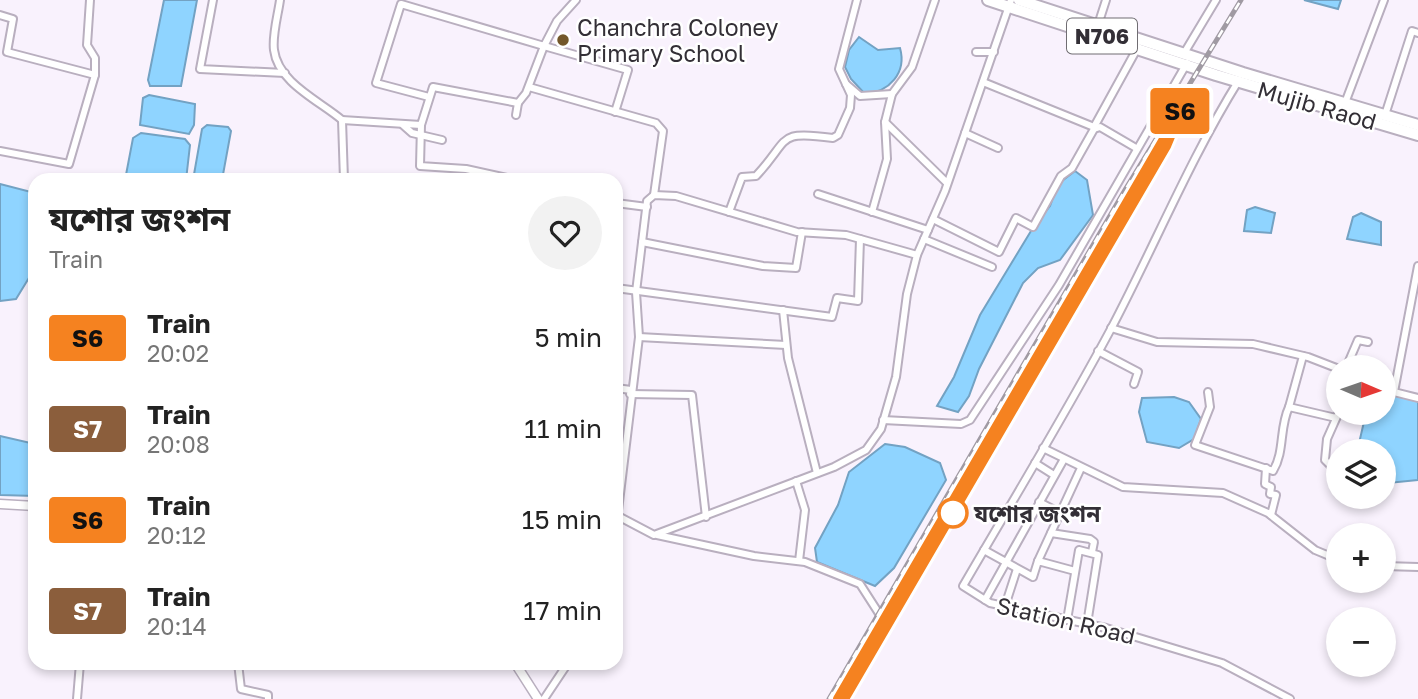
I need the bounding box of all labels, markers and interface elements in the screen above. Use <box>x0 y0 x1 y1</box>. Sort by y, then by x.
place label: Chanchra Coloney Primary School <box>577 13 778 67</box>
road number: N706 <box>1067 19 1137 54</box>
marker: Chanchra Coloney Primary School <box>555 32 571 48</box>
street label: Mujib Raod <box>1254 75 1380 135</box>
line badge: S6 <box>1148 88 1212 134</box>
text: S6 <box>1164 96 1196 125</box>
button: heart <box>528 196 602 270</box>
text: যশোর জংশন <box>49 199 230 238</box>
text: Train <box>49 245 103 273</box>
text: Train <box>147 308 211 339</box>
text: 5 min <box>534 322 602 353</box>
text: S6 <box>72 323 103 352</box>
text: 20:02 <box>147 339 209 367</box>
north arrow <box>1326 355 1396 425</box>
map controls <box>1326 355 1396 677</box>
text: Train <box>147 399 211 430</box>
text: 11 min <box>524 413 602 444</box>
text: S7 <box>73 414 102 443</box>
text: 20:08 <box>147 430 210 458</box>
button: layers <box>1326 439 1396 509</box>
text: Train <box>147 490 211 521</box>
marker: যশোর জংশন <box>938 498 968 528</box>
place label: যশোর জংশন <box>973 499 1101 527</box>
text: 15 min <box>522 504 602 535</box>
text: S6 <box>72 505 103 534</box>
text: 20:12 <box>147 521 206 549</box>
button: + <box>1326 523 1396 593</box>
text: Train <box>147 581 211 612</box>
street label: Station Road <box>994 590 1138 650</box>
text: 17 min <box>523 595 602 626</box>
text: S7 <box>73 596 102 625</box>
button: − <box>1326 607 1396 677</box>
text: 20:14 <box>147 612 207 640</box>

